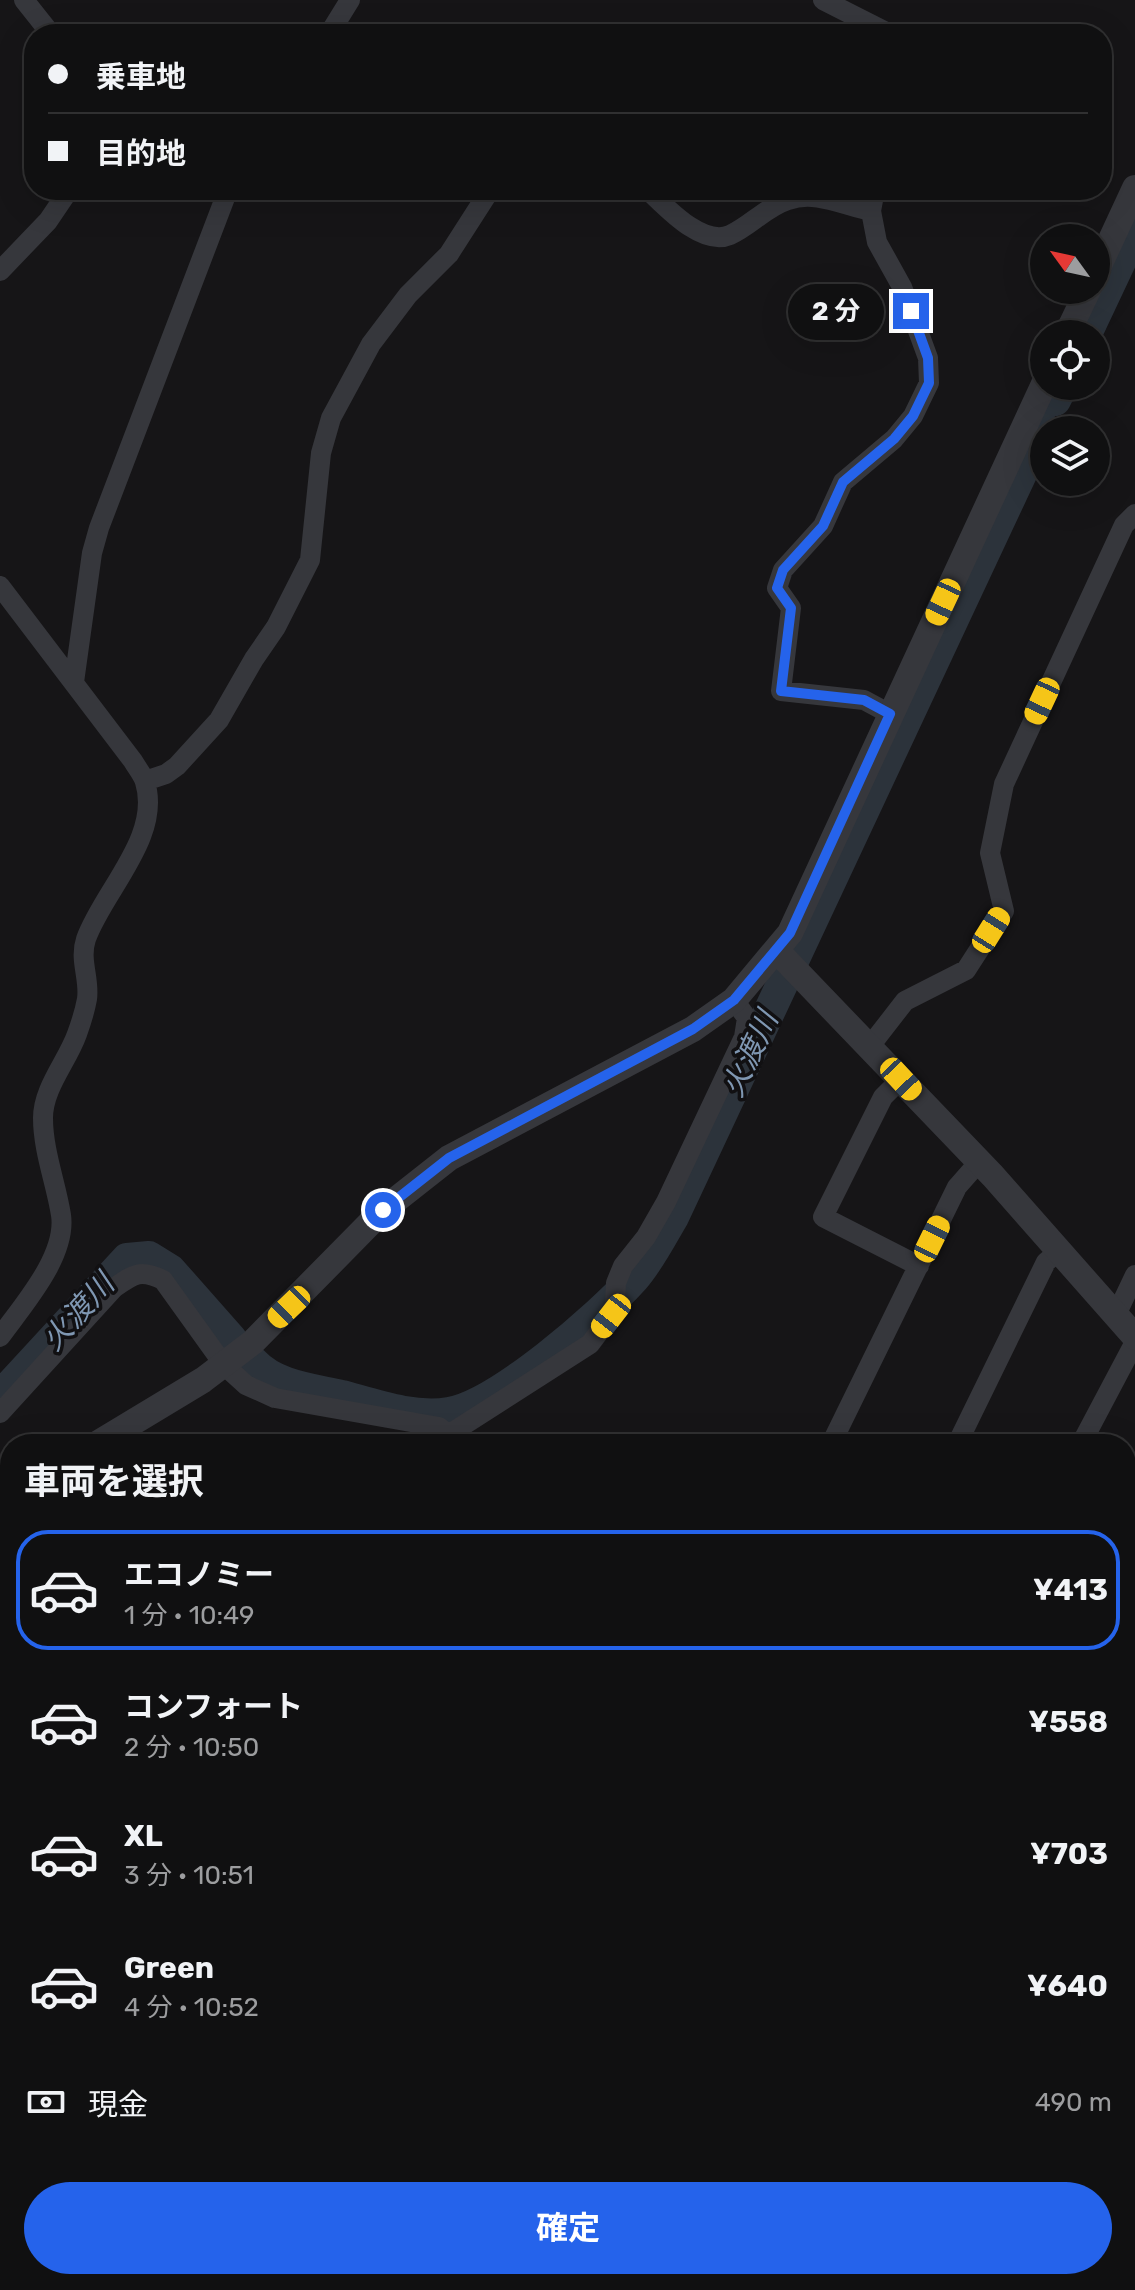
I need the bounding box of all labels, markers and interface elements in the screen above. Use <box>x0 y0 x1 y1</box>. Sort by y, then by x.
text: 乗車地 <box>96 59 186 95</box>
text: 目的地 <box>96 136 186 172</box>
north arrow <box>1030 224 1110 304</box>
map controls <box>1030 224 1110 496</box>
callout: 2 分 <box>787 283 883 339</box>
route end <box>893 293 929 329</box>
text: 2 分 <box>812 296 860 327</box>
button: locate <box>1030 320 1110 400</box>
button: layers <box>1030 416 1110 496</box>
car <box>922 575 964 629</box>
car <box>1021 674 1063 728</box>
car <box>968 903 1014 957</box>
water label: 火渡川 <box>715 1003 787 1102</box>
car <box>876 1053 926 1105</box>
route start <box>365 1192 401 1228</box>
car <box>911 1212 953 1266</box>
water label: 火渡川 <box>35 1264 123 1357</box>
car <box>263 1282 315 1332</box>
car <box>587 1290 635 1342</box>
text: 車両を選択 <box>24 1460 204 1503</box>
icon: car <box>28 1554 100 1626</box>
text: エコノミー <box>124 1557 274 1593</box>
text: ¥413 <box>1033 1572 1108 1608</box>
text: 1 分 · 10:49 <box>124 1600 254 1631</box>
icon: car <box>28 1686 100 1758</box>
text: コンフォート <box>124 1689 303 1725</box>
text: ¥558 <box>1028 1704 1108 1740</box>
text: 2 分 · 10:50 <box>124 1732 259 1763</box>
icon: car <box>28 1818 100 1890</box>
text: XL <box>124 1818 163 1854</box>
text: ¥703 <box>1030 1836 1108 1872</box>
text: 3 分 · 10:51 <box>124 1860 254 1891</box>
icon: car <box>28 1950 100 2022</box>
text: Green <box>124 1950 214 1986</box>
text: ¥640 <box>1027 1968 1108 2004</box>
text: 4 分 · 10:52 <box>124 1992 259 2023</box>
icon: cash <box>24 2080 68 2124</box>
text: 現金 <box>88 2087 148 2123</box>
text: 490 m <box>1035 2087 1112 2118</box>
button: 確定 <box>24 2182 1112 2274</box>

